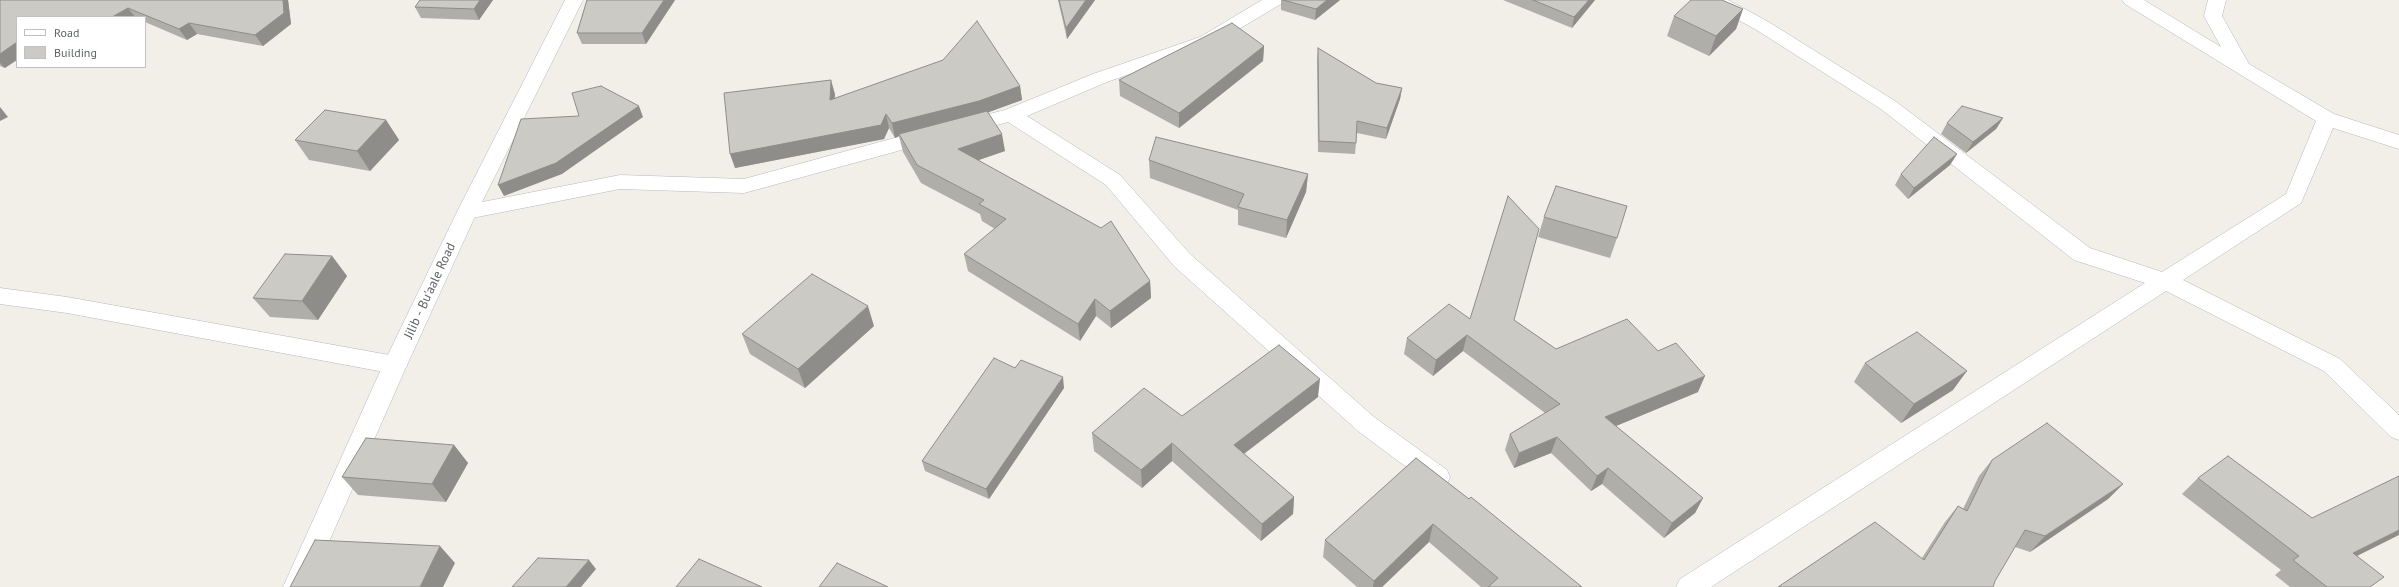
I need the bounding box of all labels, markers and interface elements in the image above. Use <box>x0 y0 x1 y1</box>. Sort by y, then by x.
legend <box>16 16 146 68</box>
text: Road <box>54 25 79 40</box>
text: Building <box>54 45 97 60</box>
street label: Jilib - Bu'aale Road <box>401 241 459 341</box>

